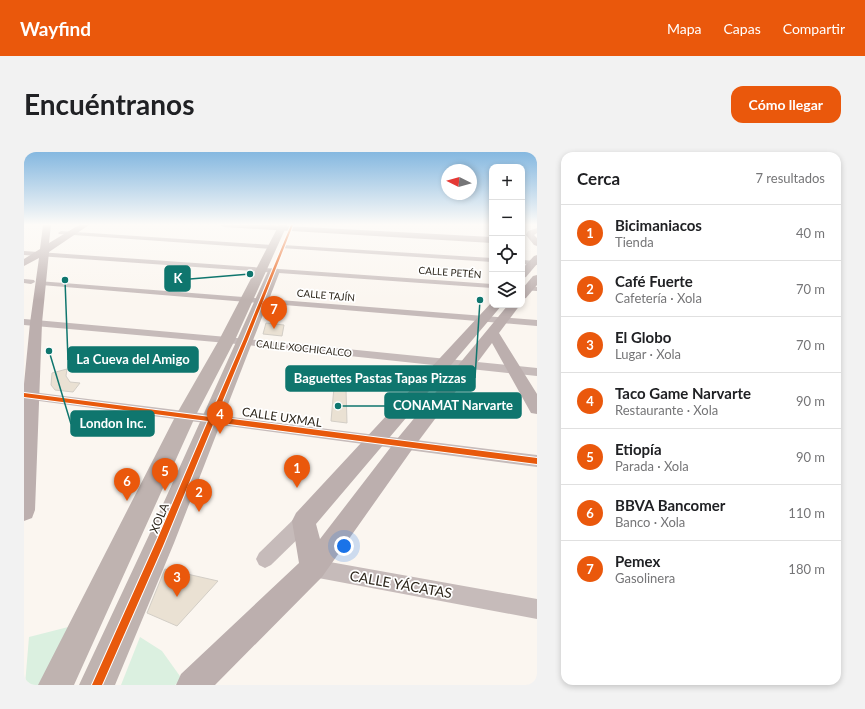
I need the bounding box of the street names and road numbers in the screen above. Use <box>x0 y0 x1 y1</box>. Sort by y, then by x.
street label: CALLE PETÉN <box>418 264 482 280</box>
street label: CALLE TAJÍN <box>296 286 356 304</box>
street label: CALLE XOCHICALCO <box>256 337 352 359</box>
street label: CALLE UXMAL <box>241 404 323 430</box>
street label: XOLA <box>146 500 172 535</box>
street label: CALLE YÁCATAS <box>349 567 453 601</box>

